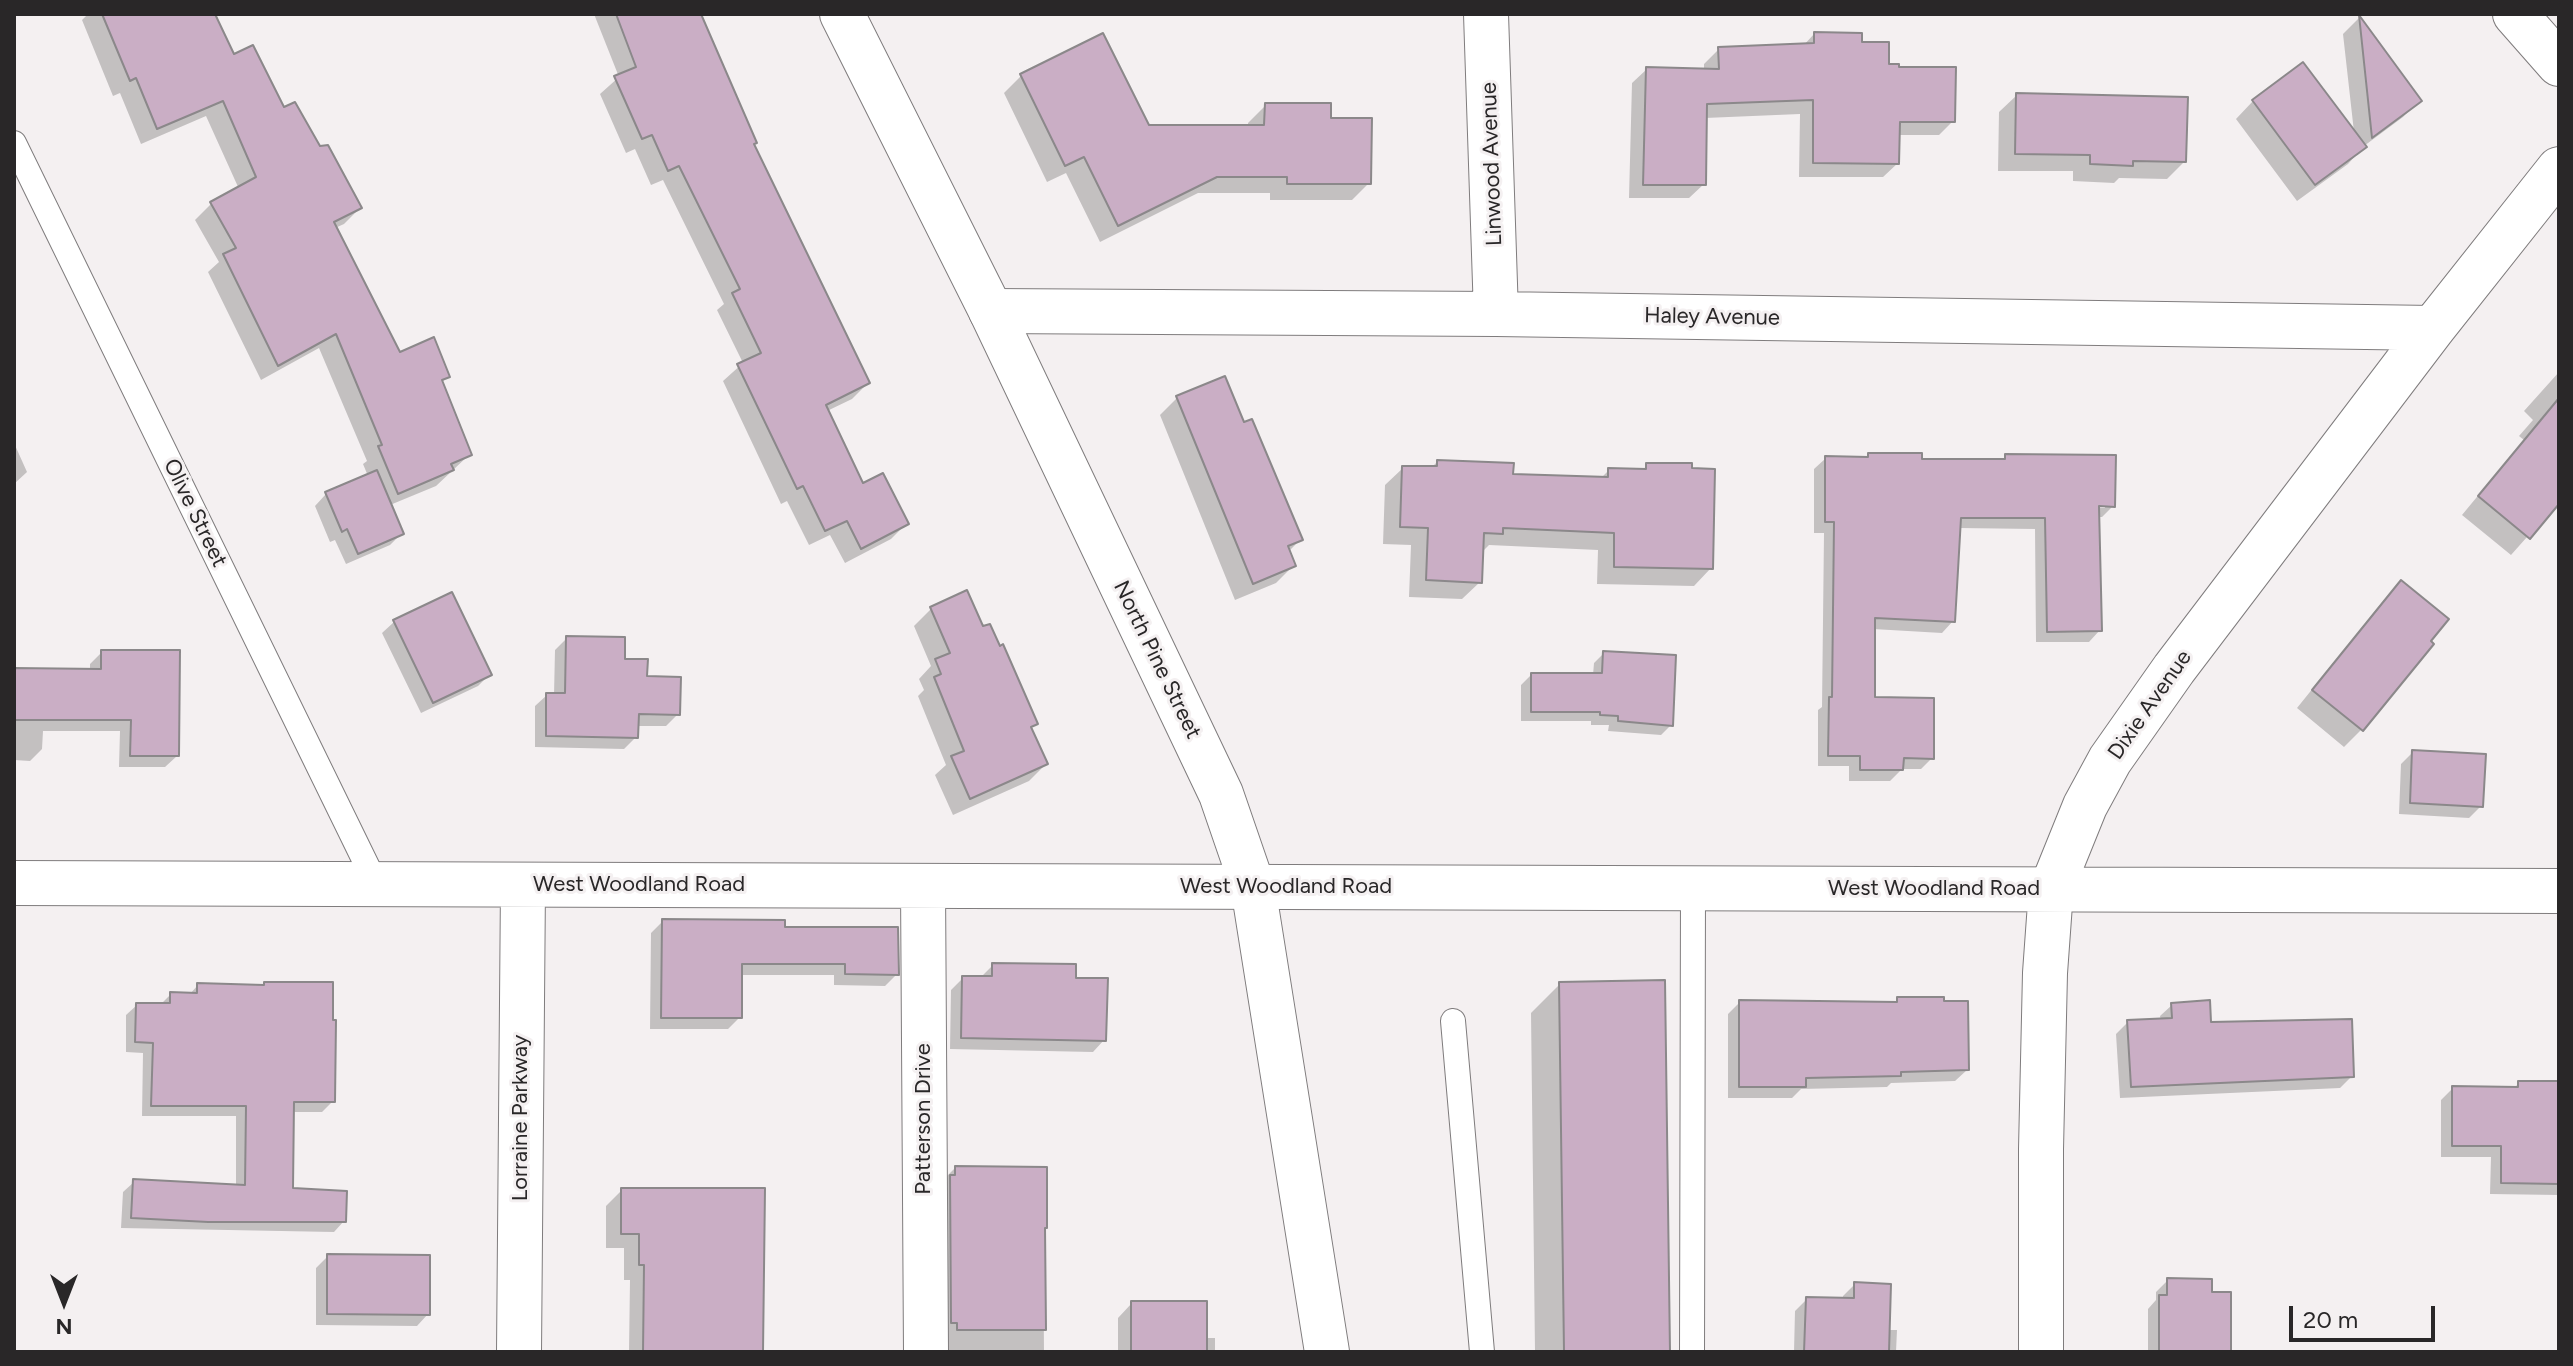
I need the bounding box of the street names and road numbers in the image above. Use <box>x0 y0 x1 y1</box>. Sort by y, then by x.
street label: Linwood Avenue <box>1476 82 1508 246</box>
street label: Haley Avenue <box>1644 303 1780 331</box>
street label: Olive Street <box>157 455 233 571</box>
street label: North Pine Street <box>1107 577 1207 743</box>
street label: Dixie Avenue <box>2103 645 2197 765</box>
street label: West Woodland Road <box>533 872 745 898</box>
street label: West Woodland Road <box>1180 874 1392 900</box>
street label: West Woodland Road <box>1828 876 2040 902</box>
street label: Lorraine Parkway <box>508 1035 534 1201</box>
street label: Patterson Drive <box>911 1043 937 1195</box>

